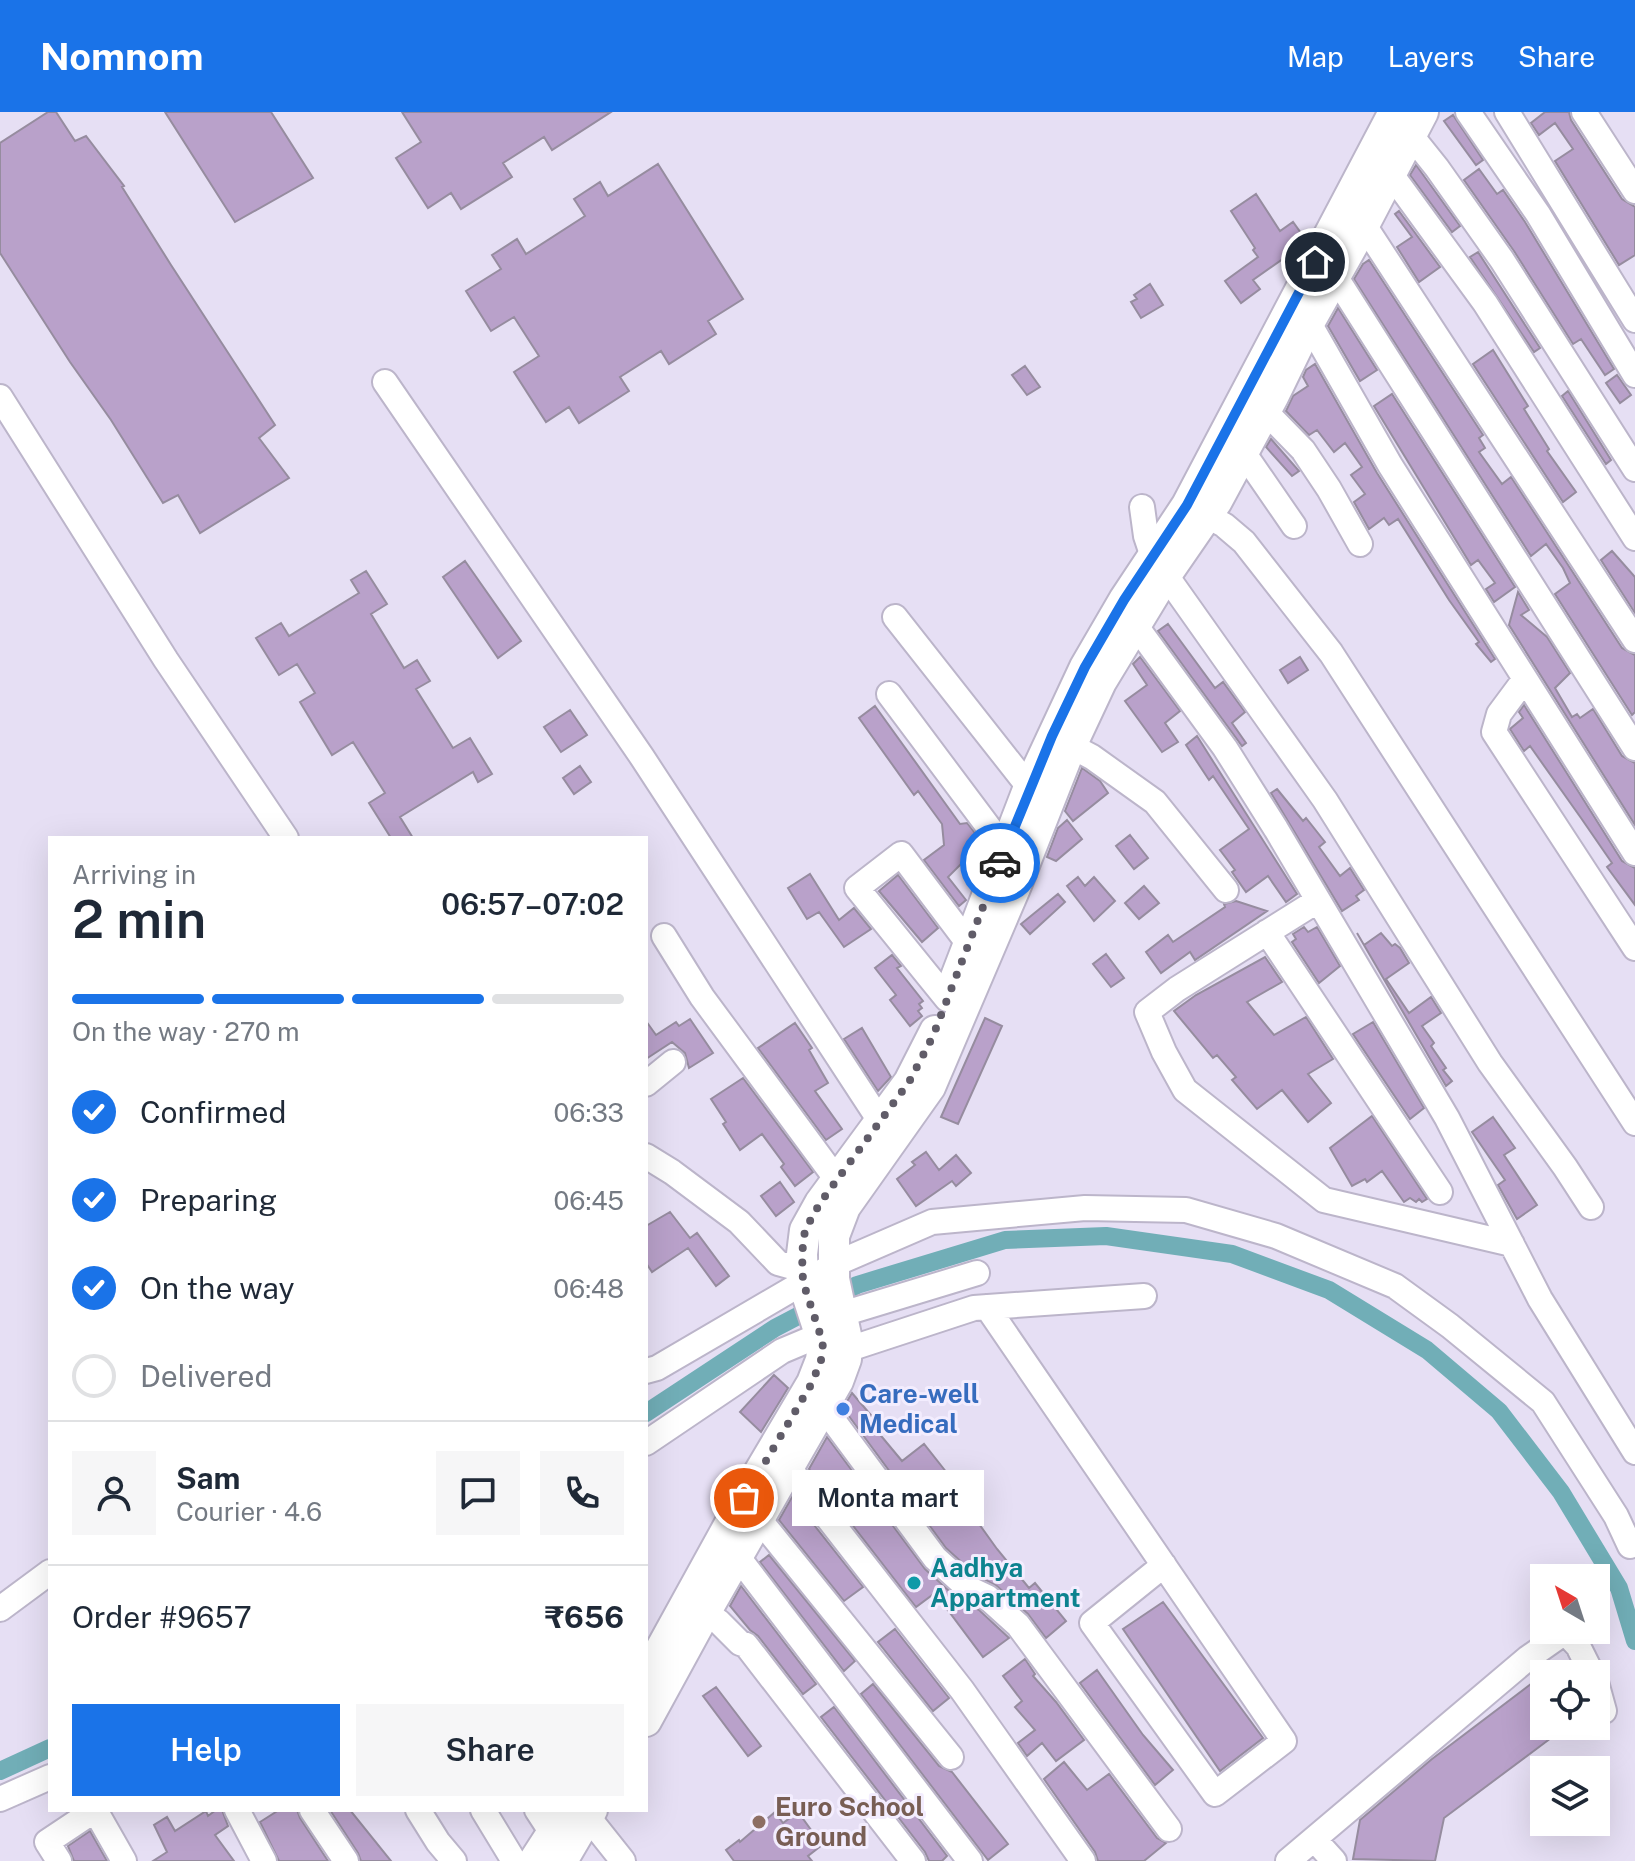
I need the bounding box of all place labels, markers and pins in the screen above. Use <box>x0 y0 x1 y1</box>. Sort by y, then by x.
pin <box>1281 228 1349 296</box>
place label: Care-well Medical <box>859 1378 979 1439</box>
marker: Care-well Medical <box>834 1400 852 1418</box>
pin <box>710 1464 778 1532</box>
callout: Monta mart <box>792 1470 984 1526</box>
place label: Aadhya Appartment <box>930 1552 1081 1613</box>
marker: Aadhya Appartment <box>905 1574 923 1592</box>
place label: Euro School Ground <box>775 1791 924 1852</box>
marker: Euro School Ground <box>750 1813 768 1831</box>

